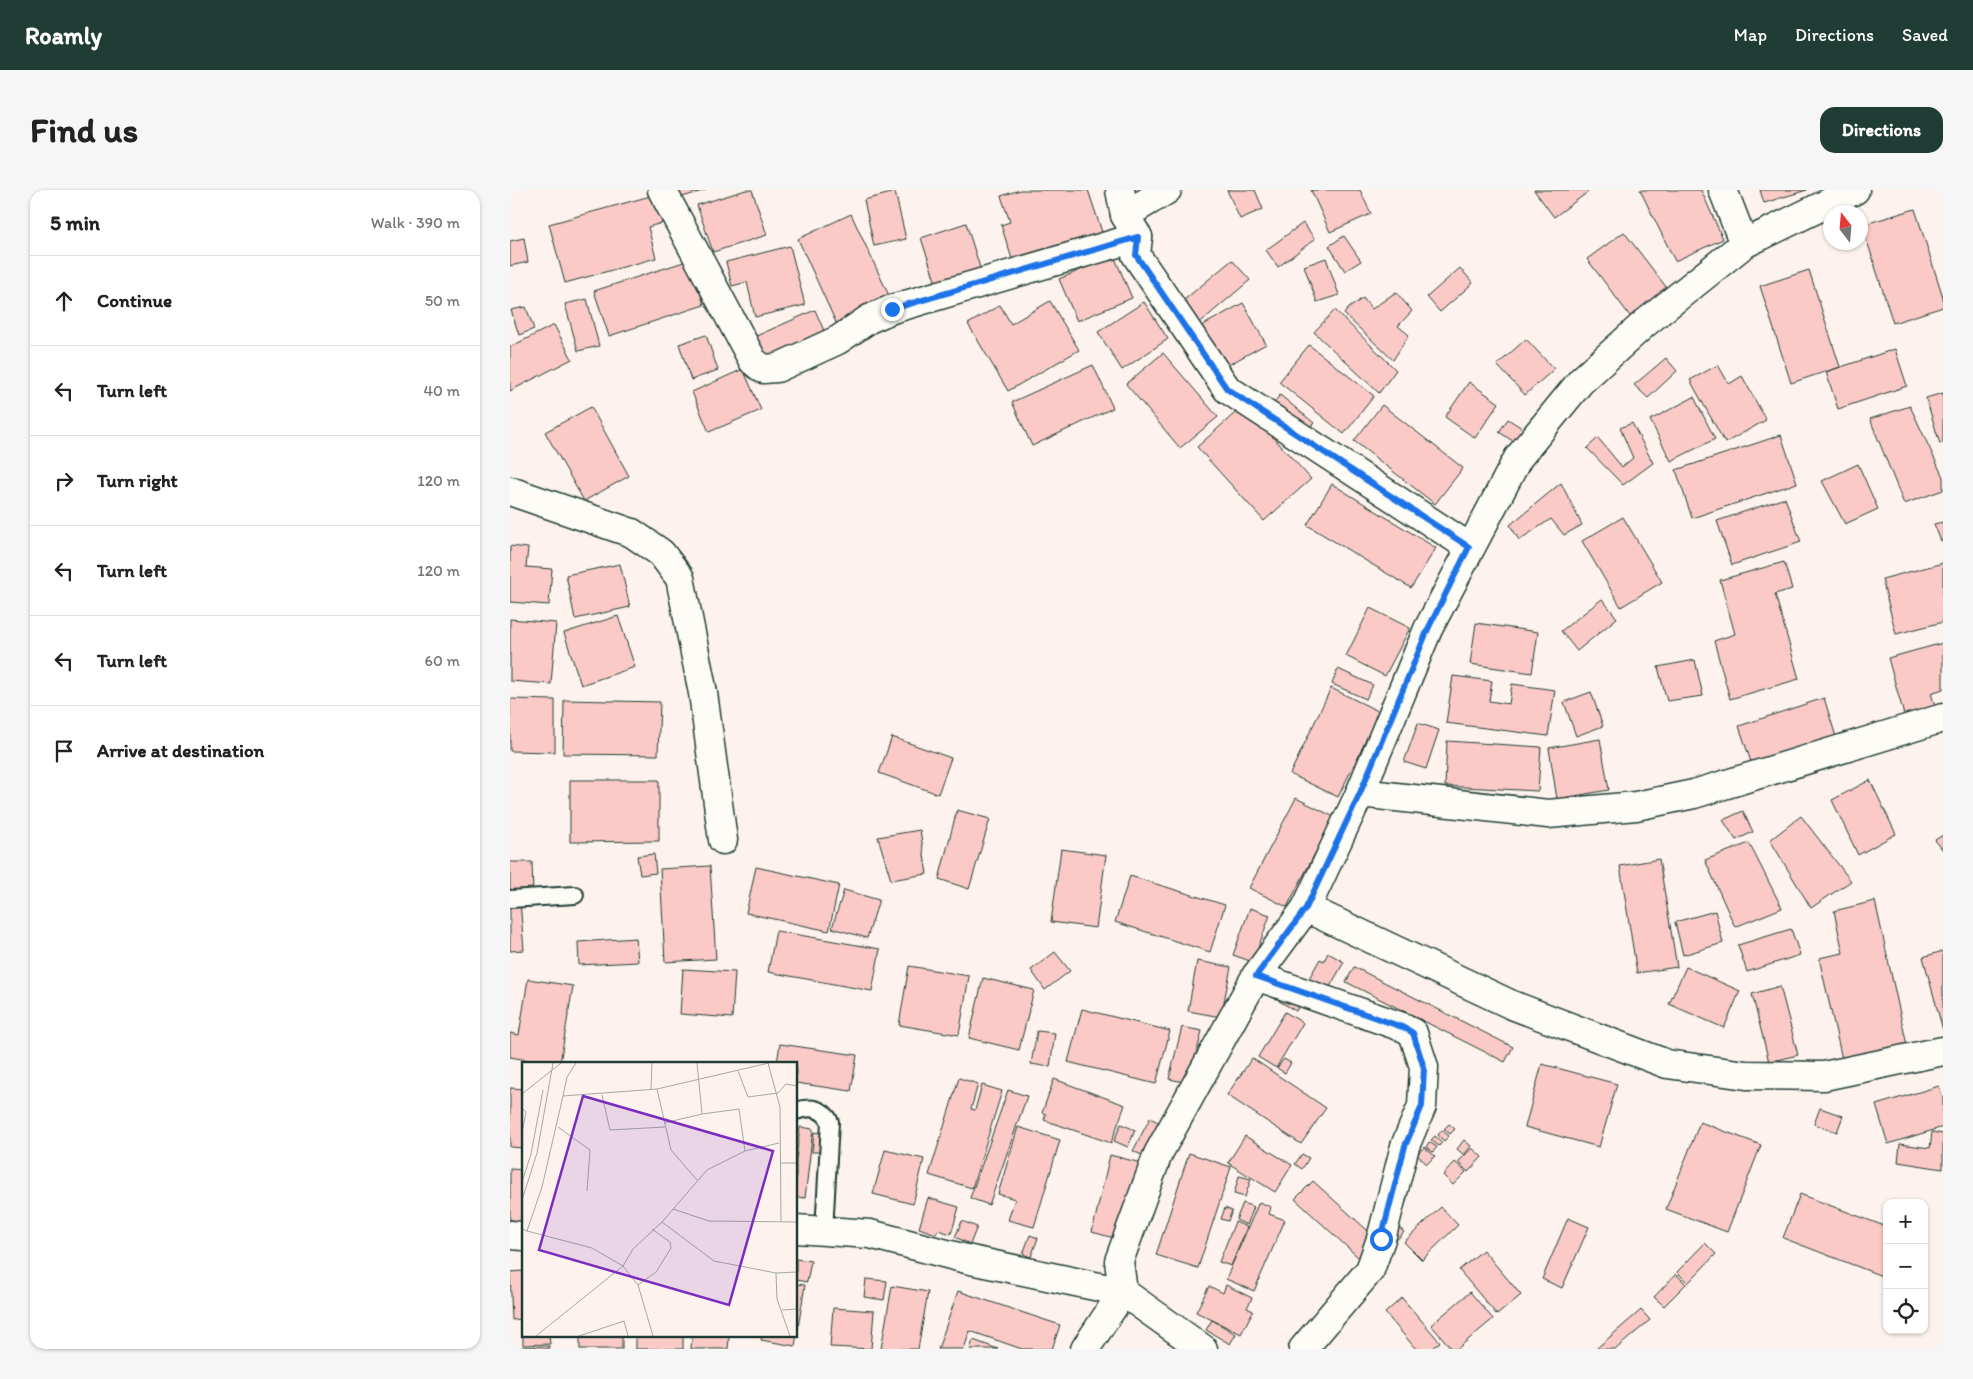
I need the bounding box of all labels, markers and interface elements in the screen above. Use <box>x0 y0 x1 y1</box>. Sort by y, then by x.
text: Roamly <box>25 21 102 50</box>
text: Map <box>1734 24 1767 46</box>
text: Directions <box>1795 24 1874 46</box>
text: Saved <box>1902 24 1948 46</box>
button: Directions <box>1820 107 1943 153</box>
text: Find us <box>30 109 138 151</box>
north arrow <box>1823 205 1868 250</box>
text: 5 min <box>50 210 100 235</box>
text: Walk · 390 m <box>371 213 460 232</box>
icon: ahead <box>50 287 78 315</box>
text: Continue <box>97 289 172 312</box>
text: 50 m <box>425 291 460 310</box>
route end <box>881 298 904 321</box>
icon: left <box>50 377 78 405</box>
text: Turn left <box>97 379 167 402</box>
text: 40 m <box>423 381 460 400</box>
icon: right <box>50 467 78 495</box>
text: Turn right <box>97 469 178 492</box>
text: 120 m <box>417 471 460 490</box>
icon: left <box>50 557 78 585</box>
text: Turn left <box>97 559 167 582</box>
text: 120 m <box>417 561 460 580</box>
icon: left <box>50 647 78 675</box>
text: Turn left <box>97 649 167 672</box>
text: 60 m <box>425 651 460 670</box>
icon: arrive <box>50 737 78 765</box>
text: Arrive at destination <box>97 739 264 762</box>
inset map <box>522 1062 798 1336</box>
map controls <box>1883 1199 1928 1334</box>
button: + <box>1883 1199 1928 1244</box>
route start <box>1370 1228 1393 1251</box>
button: − <box>1883 1244 1928 1289</box>
button: locate <box>1883 1289 1928 1334</box>

